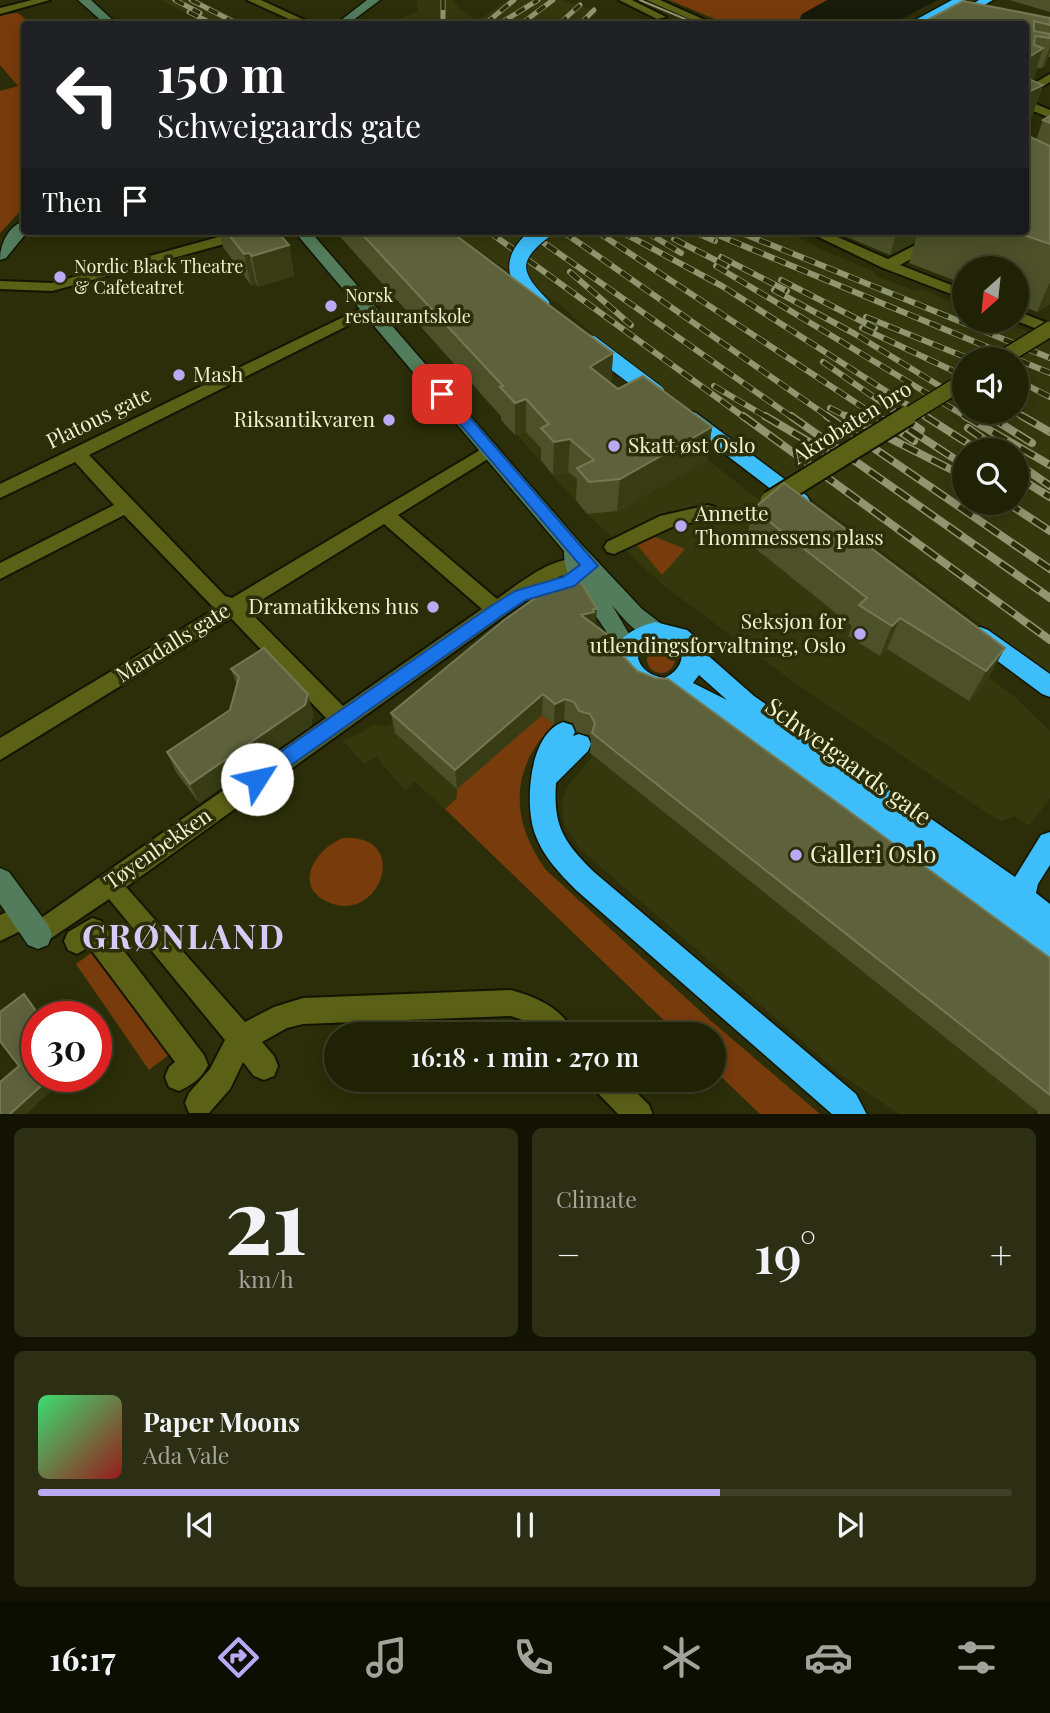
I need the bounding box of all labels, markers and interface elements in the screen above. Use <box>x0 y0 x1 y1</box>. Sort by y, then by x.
text: 150 m <box>157 40 285 105</box>
icon: left <box>42 49 133 140</box>
text: Schweigaards gate <box>157 103 421 146</box>
icon: arrive <box>116 182 154 220</box>
text: Then <box>42 184 102 219</box>
place label: Nordic Black Theatre & Cafeteatret <box>74 254 243 299</box>
north arrow <box>952 256 1029 332</box>
map controls <box>952 256 1029 515</box>
marker: Nordic Black Theatre & Cafeteatret <box>52 269 68 285</box>
place label: Norsk restaurantskole <box>345 283 471 328</box>
marker: Norsk restaurantskole <box>323 298 339 314</box>
button: sound <box>952 347 1029 424</box>
place label: Mash <box>193 359 244 387</box>
pin <box>412 364 472 424</box>
marker: Mash <box>171 367 187 383</box>
street label: Akrobaten bro <box>785 374 916 470</box>
icon: arrive <box>423 375 461 413</box>
street label: Platous gate <box>41 379 155 454</box>
place label: Riksantikvaren <box>233 404 375 432</box>
marker: Riksantikvaren <box>381 412 397 428</box>
place label: Skatt øst Oslo <box>628 430 756 458</box>
marker: Skatt øst Oslo <box>606 438 622 454</box>
button: search <box>952 438 1029 515</box>
place label: Annette Thommessens plass <box>694 498 884 550</box>
marker: Annette Thommessens plass <box>673 518 689 534</box>
place label: Dramatikkens hus <box>248 591 419 619</box>
street label: Mandalls gate <box>109 595 234 688</box>
marker: Dramatikkens hus <box>425 599 441 615</box>
place label: Seksjon for utlendingsforvaltning, Oslo <box>590 606 847 658</box>
marker: Seksjon for utlendingsforvaltning, Oslo <box>852 626 868 642</box>
street label: Schweigaards gate <box>760 689 939 832</box>
position arrow <box>220 742 294 816</box>
street label: Tøyenbekken <box>98 800 216 895</box>
place label: Galleri Oslo <box>810 837 936 869</box>
marker: Galleri Oslo <box>788 847 804 863</box>
district label: GRØNLAND <box>82 913 286 957</box>
speed limit sign: 30 <box>21 1001 112 1092</box>
text: 16:18 · 1 min · 270 m <box>411 1039 639 1074</box>
text: 21 <box>225 1157 307 1278</box>
text: Climate <box>556 1183 637 1214</box>
text: 19° <box>754 1218 816 1287</box>
text: − <box>556 1228 581 1279</box>
text: + <box>990 1228 1012 1279</box>
text: km/h <box>238 1263 294 1294</box>
text: Paper Moons <box>143 1404 300 1439</box>
text: Ada Vale <box>143 1439 230 1470</box>
icon: previous <box>181 1506 219 1544</box>
icon: pause <box>506 1506 544 1544</box>
icon: next <box>831 1506 869 1544</box>
icon: directions <box>214 1633 263 1682</box>
icon: music <box>362 1633 411 1682</box>
icon: phone <box>509 1633 558 1682</box>
icon: climate <box>657 1633 706 1682</box>
icon: car <box>804 1633 853 1682</box>
icon: filters <box>952 1633 1001 1682</box>
text: 16:17 <box>49 1636 116 1679</box>

